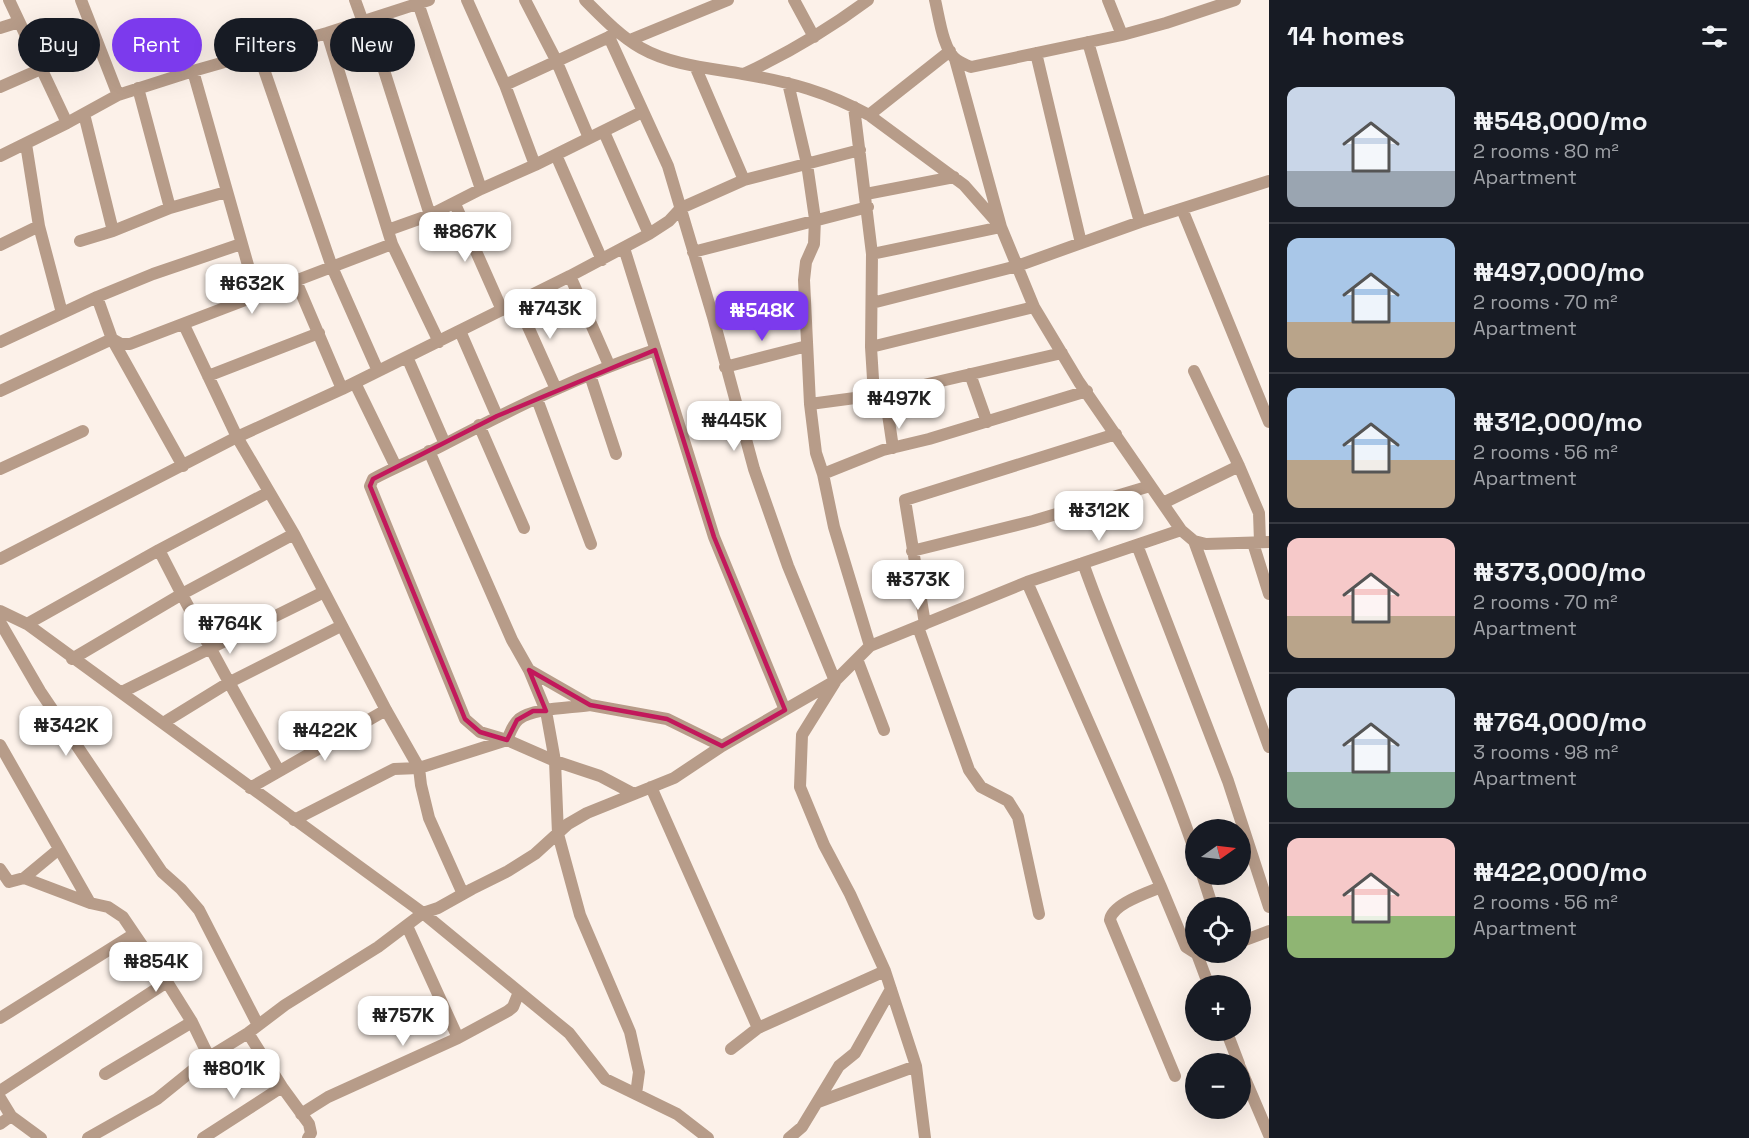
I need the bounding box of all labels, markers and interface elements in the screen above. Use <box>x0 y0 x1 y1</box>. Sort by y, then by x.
chip: Buy <box>18 18 100 72</box>
chip: Rent <box>112 18 202 72</box>
chip: Filters <box>214 18 318 72</box>
chip: New <box>330 18 415 72</box>
text: 14 homes <box>1287 19 1405 53</box>
icon: filters <box>1698 20 1731 53</box>
text: ₦548,000/mo <box>1473 104 1648 138</box>
icon: home <box>1335 111 1407 183</box>
text: 2 rooms · 80 m² <box>1473 138 1619 164</box>
text: Apartment <box>1473 164 1577 190</box>
pin: ₦867K <box>423 212 507 263</box>
text: ₦867K <box>433 218 497 244</box>
text: ₦497,000/mo <box>1473 255 1645 289</box>
icon: home <box>1335 262 1407 334</box>
pin: ₦632K <box>210 264 294 315</box>
text: ₦632K <box>219 270 285 296</box>
pin: ₦743K <box>508 289 592 340</box>
text: 2 rooms · 70 m² <box>1473 289 1617 315</box>
pin: ₦548K <box>720 291 804 342</box>
text: ₦743K <box>518 295 582 321</box>
text: ₦548K <box>729 297 795 323</box>
text: Apartment <box>1473 315 1577 341</box>
pin: ₦497K <box>857 379 941 430</box>
text: ₦497K <box>867 385 931 411</box>
pin: ₦445K <box>692 401 776 452</box>
text: ₦312,000/mo <box>1473 405 1643 439</box>
text: ₦445K <box>701 407 767 433</box>
icon: home <box>1335 412 1407 484</box>
text: 2 rooms · 56 m² <box>1473 439 1618 465</box>
text: Apartment <box>1473 465 1577 491</box>
pin: ₦312K <box>1057 491 1141 542</box>
text: ₦312K <box>1068 497 1130 523</box>
text: ₦373,000/mo <box>1473 555 1646 589</box>
pin: ₦373K <box>876 560 960 611</box>
icon: home <box>1335 562 1407 634</box>
text: ₦373K <box>886 566 950 592</box>
text: 2 rooms · 70 m² <box>1473 589 1617 615</box>
pin: ₦764K <box>188 604 272 655</box>
text: ₦764K <box>198 610 262 636</box>
text: Apartment <box>1473 615 1577 641</box>
text: ₦764,000/mo <box>1473 705 1647 739</box>
pin: ₦342K <box>24 706 108 757</box>
pin: ₦422K <box>283 711 367 762</box>
text: ₦342K <box>33 712 99 738</box>
icon: home <box>1335 712 1407 784</box>
text: ₦422K <box>292 717 358 743</box>
text: 3 rooms · 98 m² <box>1473 739 1618 765</box>
text: Apartment <box>1473 765 1577 791</box>
north arrow <box>1185 819 1251 885</box>
map controls <box>1185 819 1251 1119</box>
text: ₦422,000/mo <box>1473 855 1647 889</box>
icon: home <box>1335 862 1407 934</box>
text: 2 rooms · 56 m² <box>1473 889 1618 915</box>
button: locate <box>1185 897 1251 963</box>
text: Apartment <box>1473 915 1577 941</box>
pin: ₦854K <box>114 942 198 993</box>
text: ₦854K <box>123 948 189 974</box>
button: + <box>1185 975 1251 1041</box>
pin: ₦757K <box>361 996 445 1047</box>
text: ₦757K <box>372 1002 434 1028</box>
pin: ₦801K <box>192 1049 276 1100</box>
button: − <box>1185 1053 1251 1119</box>
text: ₦801K <box>203 1055 265 1081</box>

